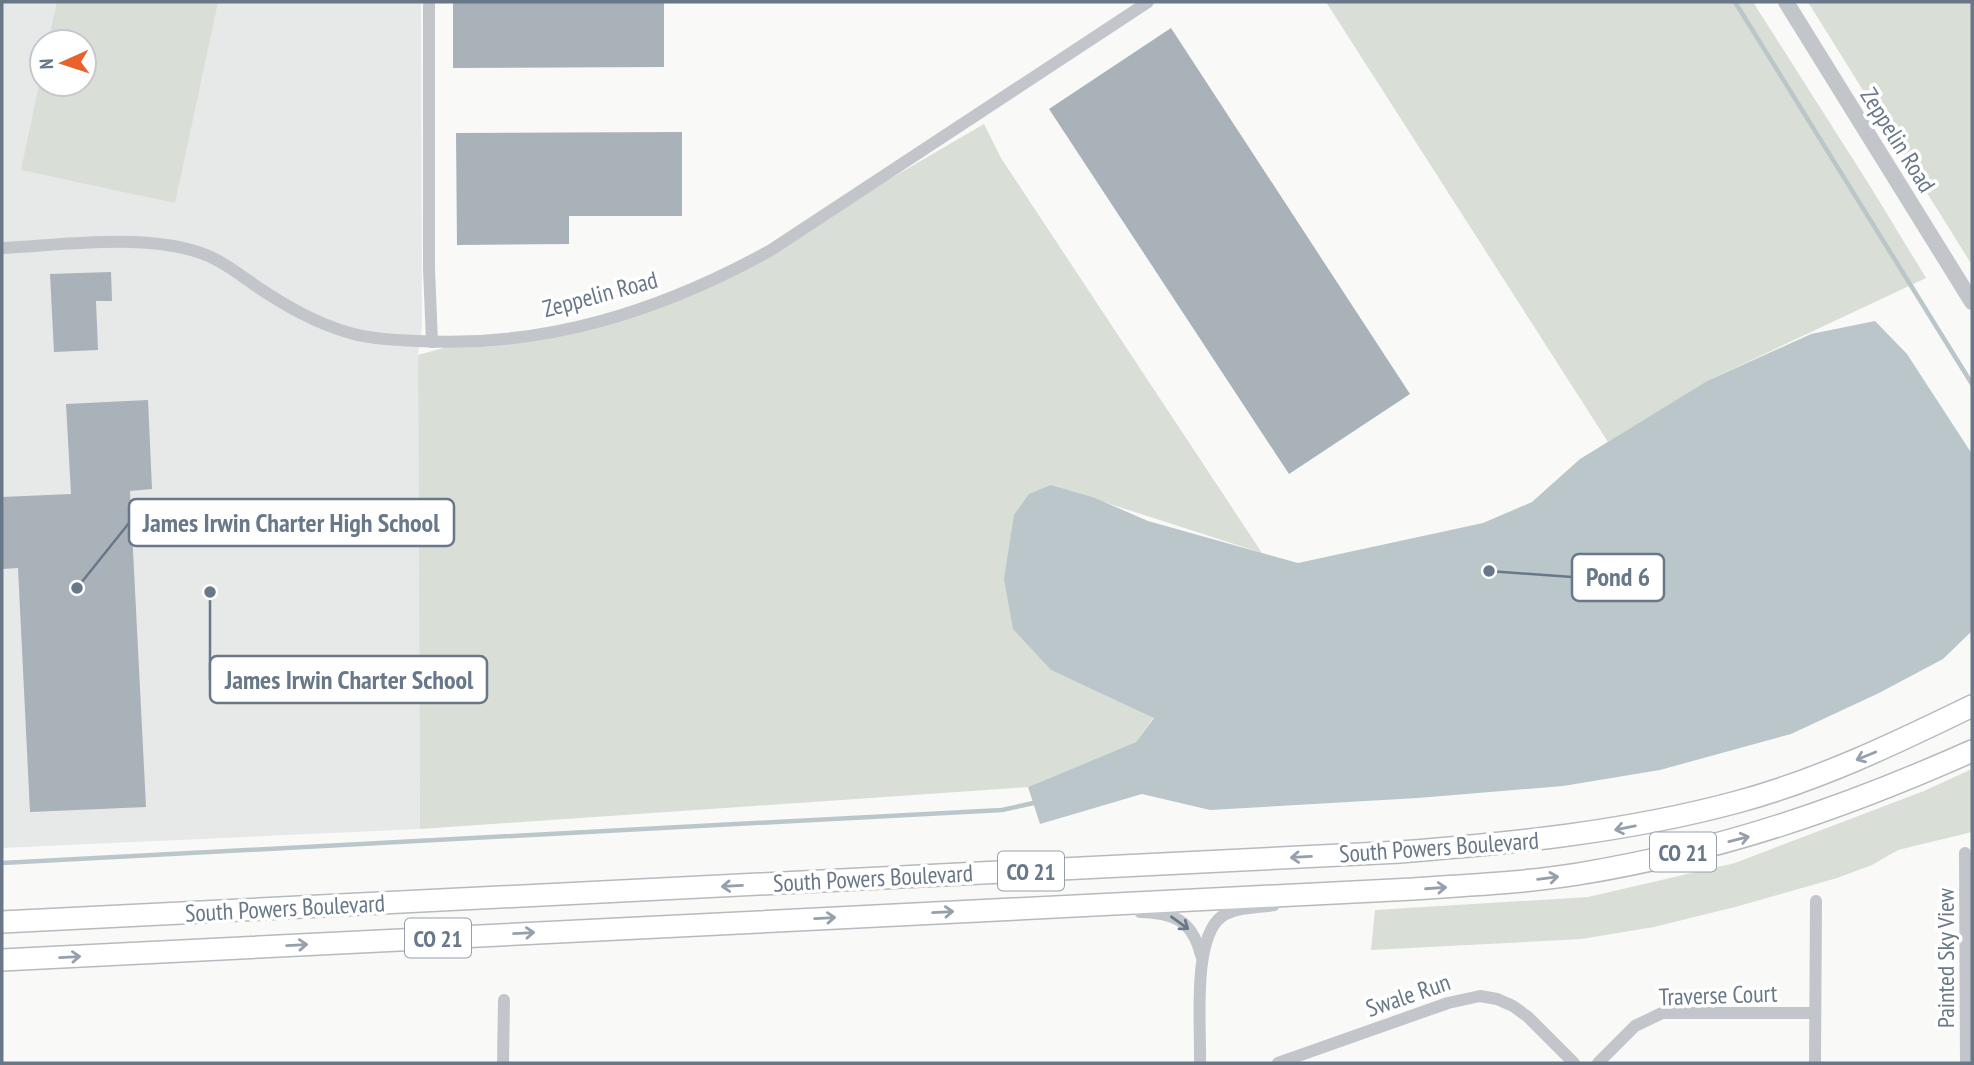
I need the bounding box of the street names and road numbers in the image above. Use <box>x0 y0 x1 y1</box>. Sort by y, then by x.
street label: Zeppelin Road <box>1854 82 1942 198</box>
street label: Zeppelin Road <box>539 264 661 324</box>
street label: South Powers Boulevard <box>1338 825 1540 869</box>
road number: CO 21 <box>1650 832 1716 872</box>
road number: CO 21 <box>998 852 1064 890</box>
street label: South Powers Boulevard <box>772 857 974 899</box>
street label: South Powers Boulevard <box>184 887 386 929</box>
street label: Painted Sky View <box>1930 887 1961 1028</box>
road number: CO 21 <box>405 918 471 958</box>
street label: Swale Run <box>1362 966 1454 1024</box>
street label: Traverse Court <box>1658 977 1778 1013</box>

